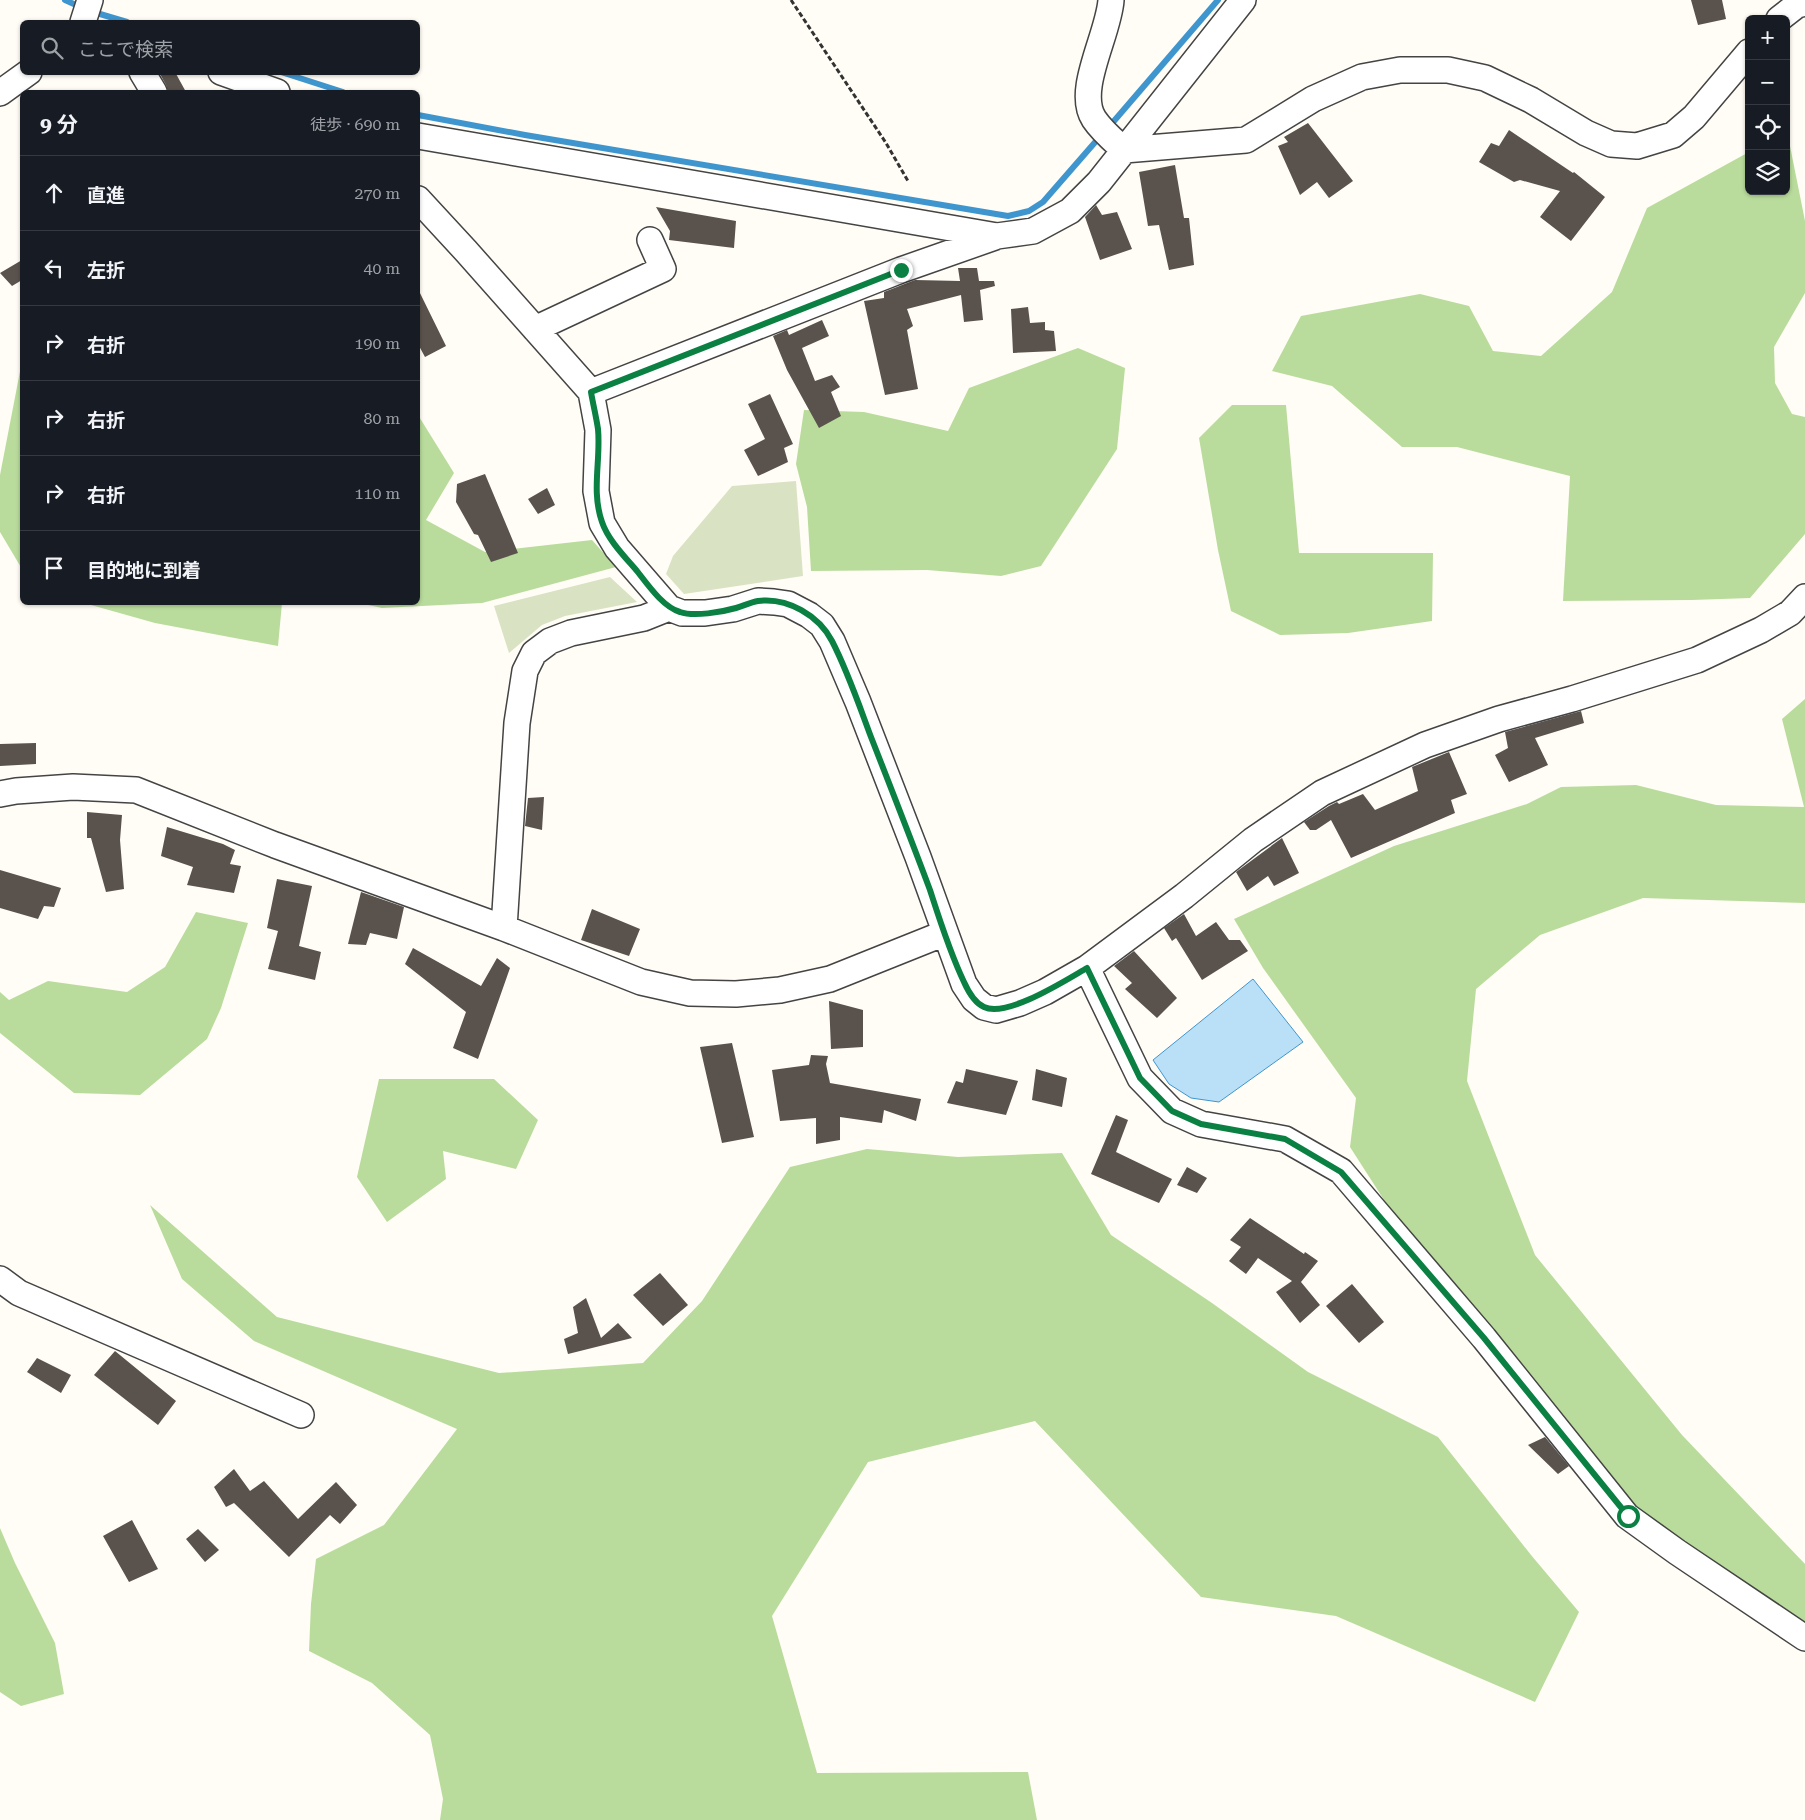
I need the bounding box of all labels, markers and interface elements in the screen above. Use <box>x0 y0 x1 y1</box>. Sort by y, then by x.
map controls <box>1745 15 1790 195</box>
button: + <box>1745 15 1790 60</box>
search box <box>20 20 420 75</box>
icon: search <box>38 34 66 62</box>
text: ここで検索 <box>78 38 173 61</box>
button: − <box>1745 60 1790 105</box>
button: locate <box>1745 105 1790 150</box>
text: 9 分 <box>40 113 78 137</box>
text: 徒歩 · 690 m <box>310 115 400 134</box>
button: layers <box>1745 150 1790 195</box>
icon: ahead <box>40 179 68 207</box>
text: 直進 <box>87 184 125 207</box>
text: 270 m <box>354 184 400 203</box>
icon: left <box>40 254 68 282</box>
text: 左折 <box>87 259 125 282</box>
text: 40 m <box>363 259 400 278</box>
route end <box>890 259 913 282</box>
icon: right <box>40 329 68 357</box>
text: 右折 <box>87 334 125 357</box>
text: 190 m <box>354 334 400 353</box>
icon: right <box>40 404 68 432</box>
text: 右折 <box>87 409 125 432</box>
text: 80 m <box>363 409 400 428</box>
icon: right <box>40 479 68 507</box>
text: 右折 <box>87 484 125 507</box>
text: 110 m <box>354 484 400 503</box>
icon: arrive <box>40 554 68 582</box>
text: 目的地に到着 <box>87 559 201 582</box>
route start <box>1617 1505 1640 1528</box>

